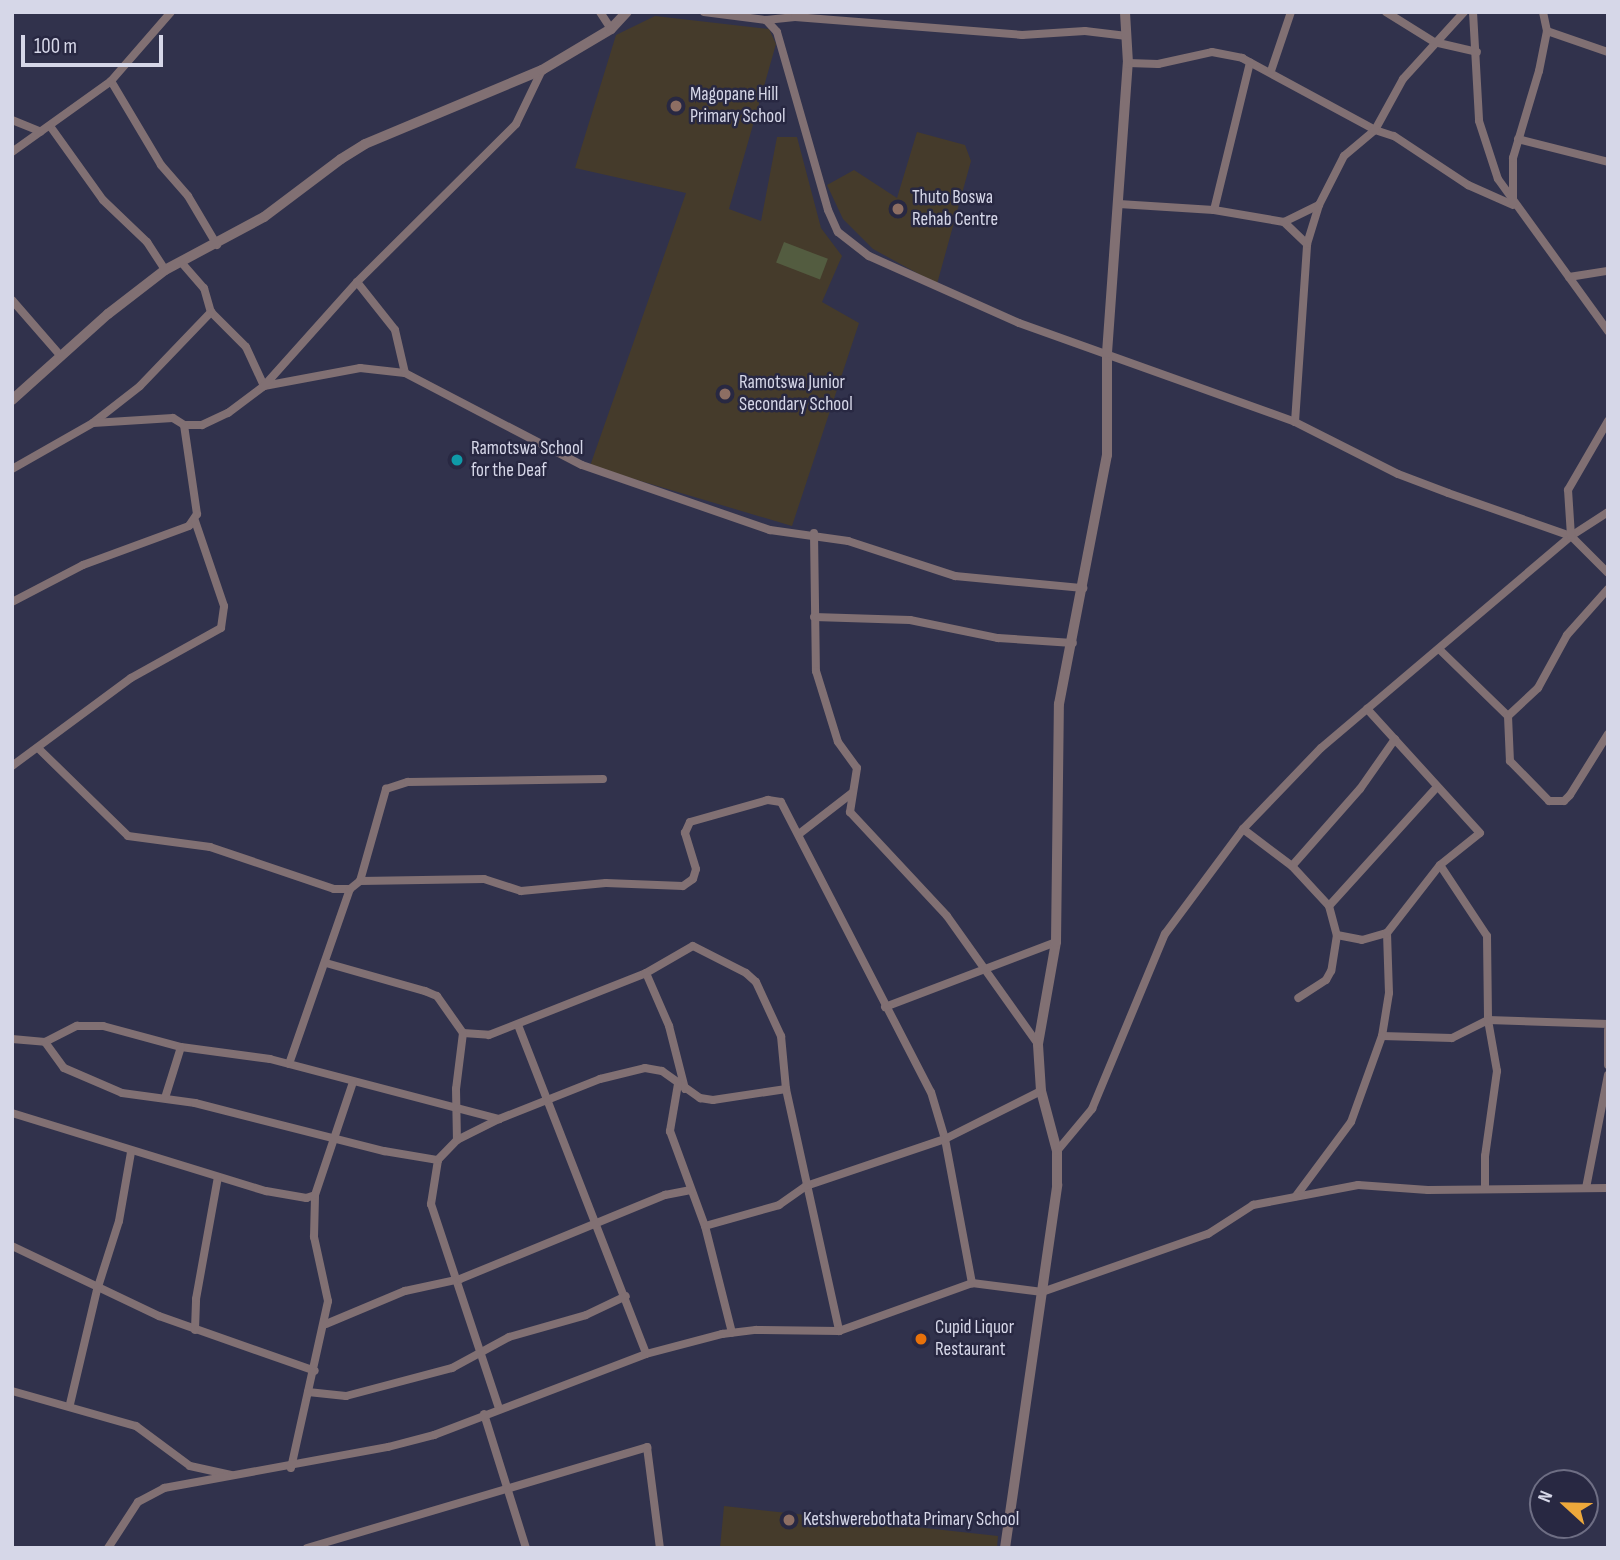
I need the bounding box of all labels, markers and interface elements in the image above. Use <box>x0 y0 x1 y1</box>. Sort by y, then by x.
scale bar <box>24 21 166 65</box>
text: 100 m <box>34 34 77 59</box>
place label: Magopane Hill Primary School <box>690 84 786 128</box>
marker: Magopane Hill Primary School <box>668 98 684 114</box>
place label: Thuto Boswa Rehab Centre <box>912 187 998 231</box>
marker: Thuto Boswa Rehab Centre <box>890 201 906 217</box>
place label: Ramotswa Junior Secondary School <box>739 372 853 416</box>
marker: Ramotswa Junior Secondary School <box>717 386 733 402</box>
place label: Ramotswa School for the Deaf <box>471 438 583 482</box>
marker: Ramotswa School for the Deaf <box>449 452 465 468</box>
place label: Cupid Liquor Restaurant <box>935 1317 1014 1361</box>
marker: Cupid Liquor Restaurant <box>913 1331 929 1347</box>
north arrow <box>1529 1469 1599 1539</box>
text: N <box>1533 1488 1558 1506</box>
place label: Ketshwerebothata Primary School <box>803 1509 1019 1531</box>
marker: Ketshwerebothata Primary School <box>781 1512 797 1528</box>

